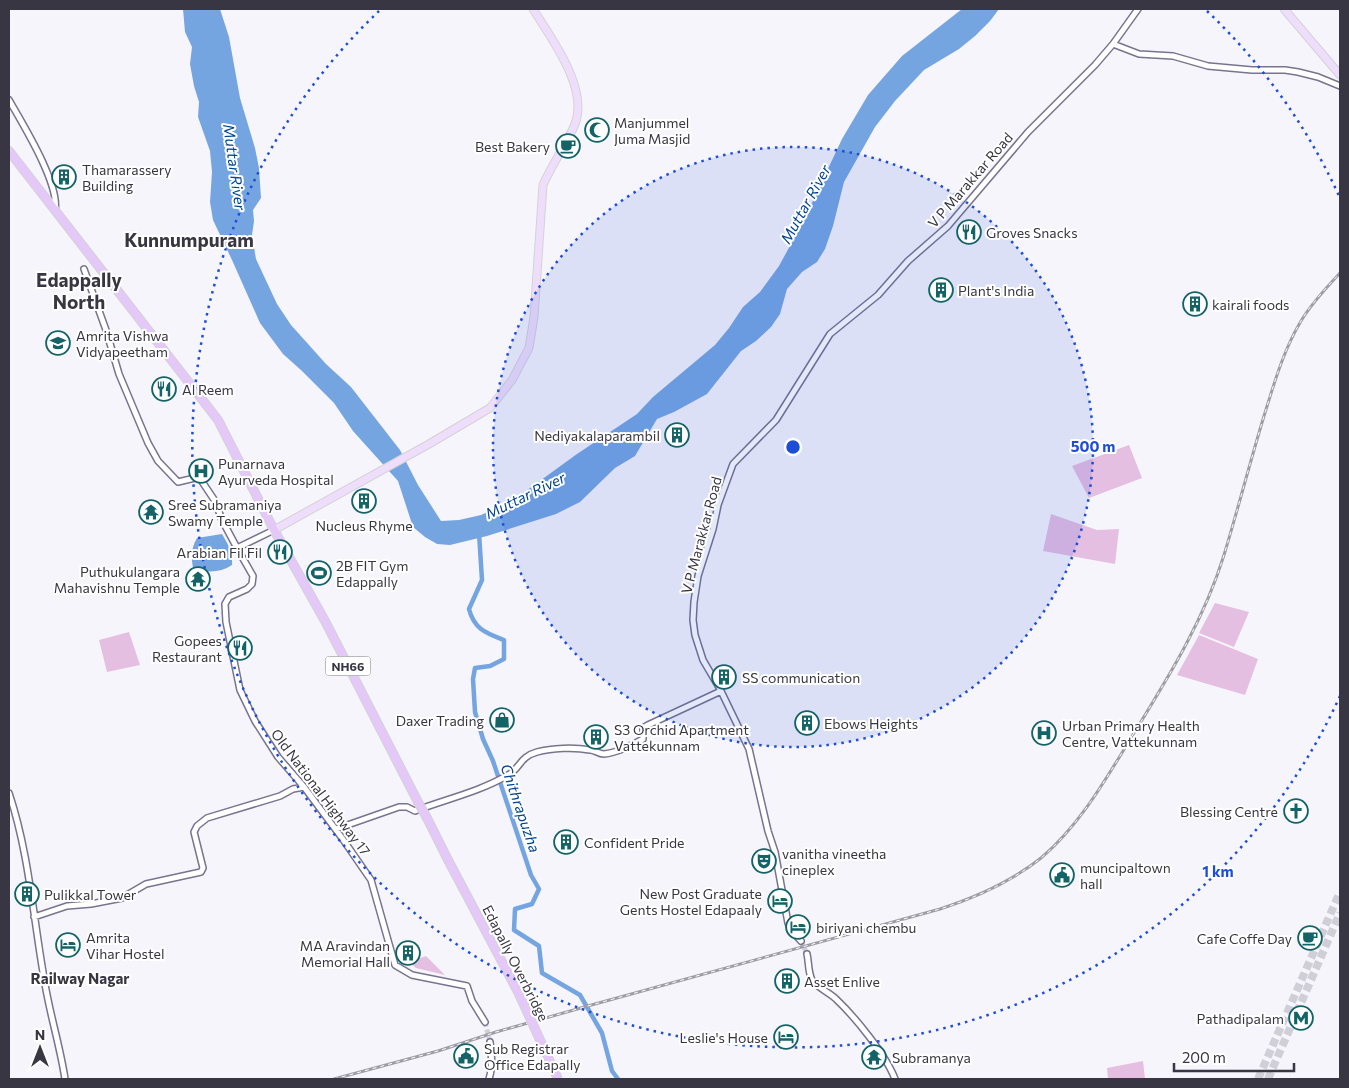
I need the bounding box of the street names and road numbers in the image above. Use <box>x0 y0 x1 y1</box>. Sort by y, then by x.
street label: V P Marakkar Road <box>924 129 1016 231</box>
street label: V P Marakkar Road <box>677 475 725 595</box>
road number: NH66 <box>326 656 370 676</box>
street label: Old National Highway 17 <box>268 725 374 859</box>
street label: Edapally Overbridge <box>479 902 553 1024</box>

